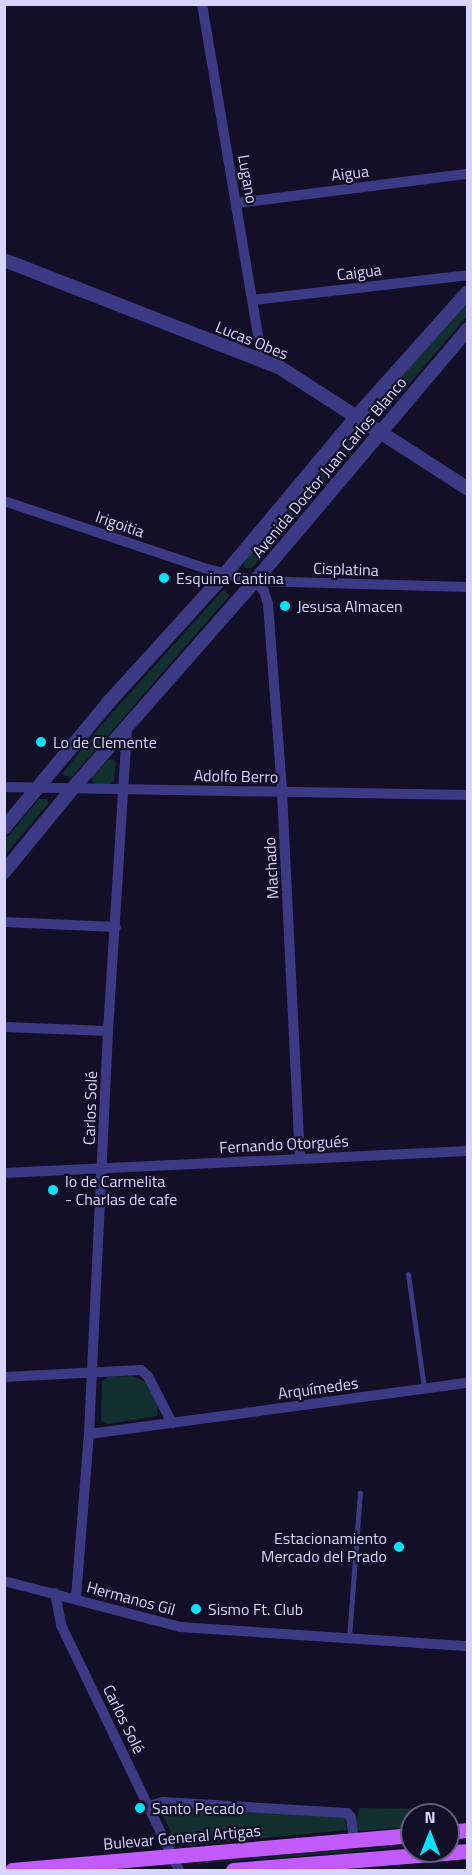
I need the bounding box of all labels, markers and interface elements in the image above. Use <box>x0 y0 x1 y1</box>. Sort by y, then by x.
street label: Lugano <box>234 153 262 205</box>
street label: Aigua <box>330 161 370 185</box>
street label: Caigua <box>336 260 382 284</box>
street label: Lucas Obes <box>213 317 291 363</box>
street label: Avenida Doctor Juan Carlos Blanco <box>248 373 410 561</box>
street label: Irigoitia <box>93 507 147 541</box>
street label: Cisplatina <box>313 558 379 580</box>
place label: Esquina Cantina <box>176 568 284 588</box>
marker: Esquina Cantina <box>157 571 171 585</box>
place label: Jesusa Almacen <box>297 596 403 616</box>
marker: Jesusa Almacen <box>278 599 292 613</box>
place label: Lo de Clemente <box>53 732 157 752</box>
marker: Lo de Clemente <box>34 735 48 749</box>
street label: Adolfo Berro <box>194 766 278 786</box>
street label: Machado <box>260 837 282 899</box>
street label: Carlos Solé <box>79 1071 101 1145</box>
street label: Fernando Otorgués <box>219 1131 349 1157</box>
place label: lo de Carmelita - Charlas de cafe <box>65 1171 177 1209</box>
marker: lo de Carmelita - Charlas de cafe <box>46 1183 60 1197</box>
street label: Arquímedes <box>277 1373 359 1403</box>
place label: Estacionamiento Mercado del Prado <box>261 1528 387 1566</box>
marker: Estacionamiento Mercado del Prado <box>392 1540 406 1554</box>
street label: Hermanos Gil <box>85 1577 177 1619</box>
place label: Sismo Ft. Club <box>208 1599 303 1619</box>
marker: Sismo Ft. Club <box>189 1602 203 1616</box>
street label: Carlos Solé <box>99 1681 149 1757</box>
place label: Santo Pecado <box>152 1798 244 1818</box>
marker: Santo Pecado <box>133 1801 147 1815</box>
north arrow <box>400 1803 460 1863</box>
text: N <box>424 1805 436 1829</box>
street label: Bulevar General Artigas <box>103 1821 261 1853</box>

